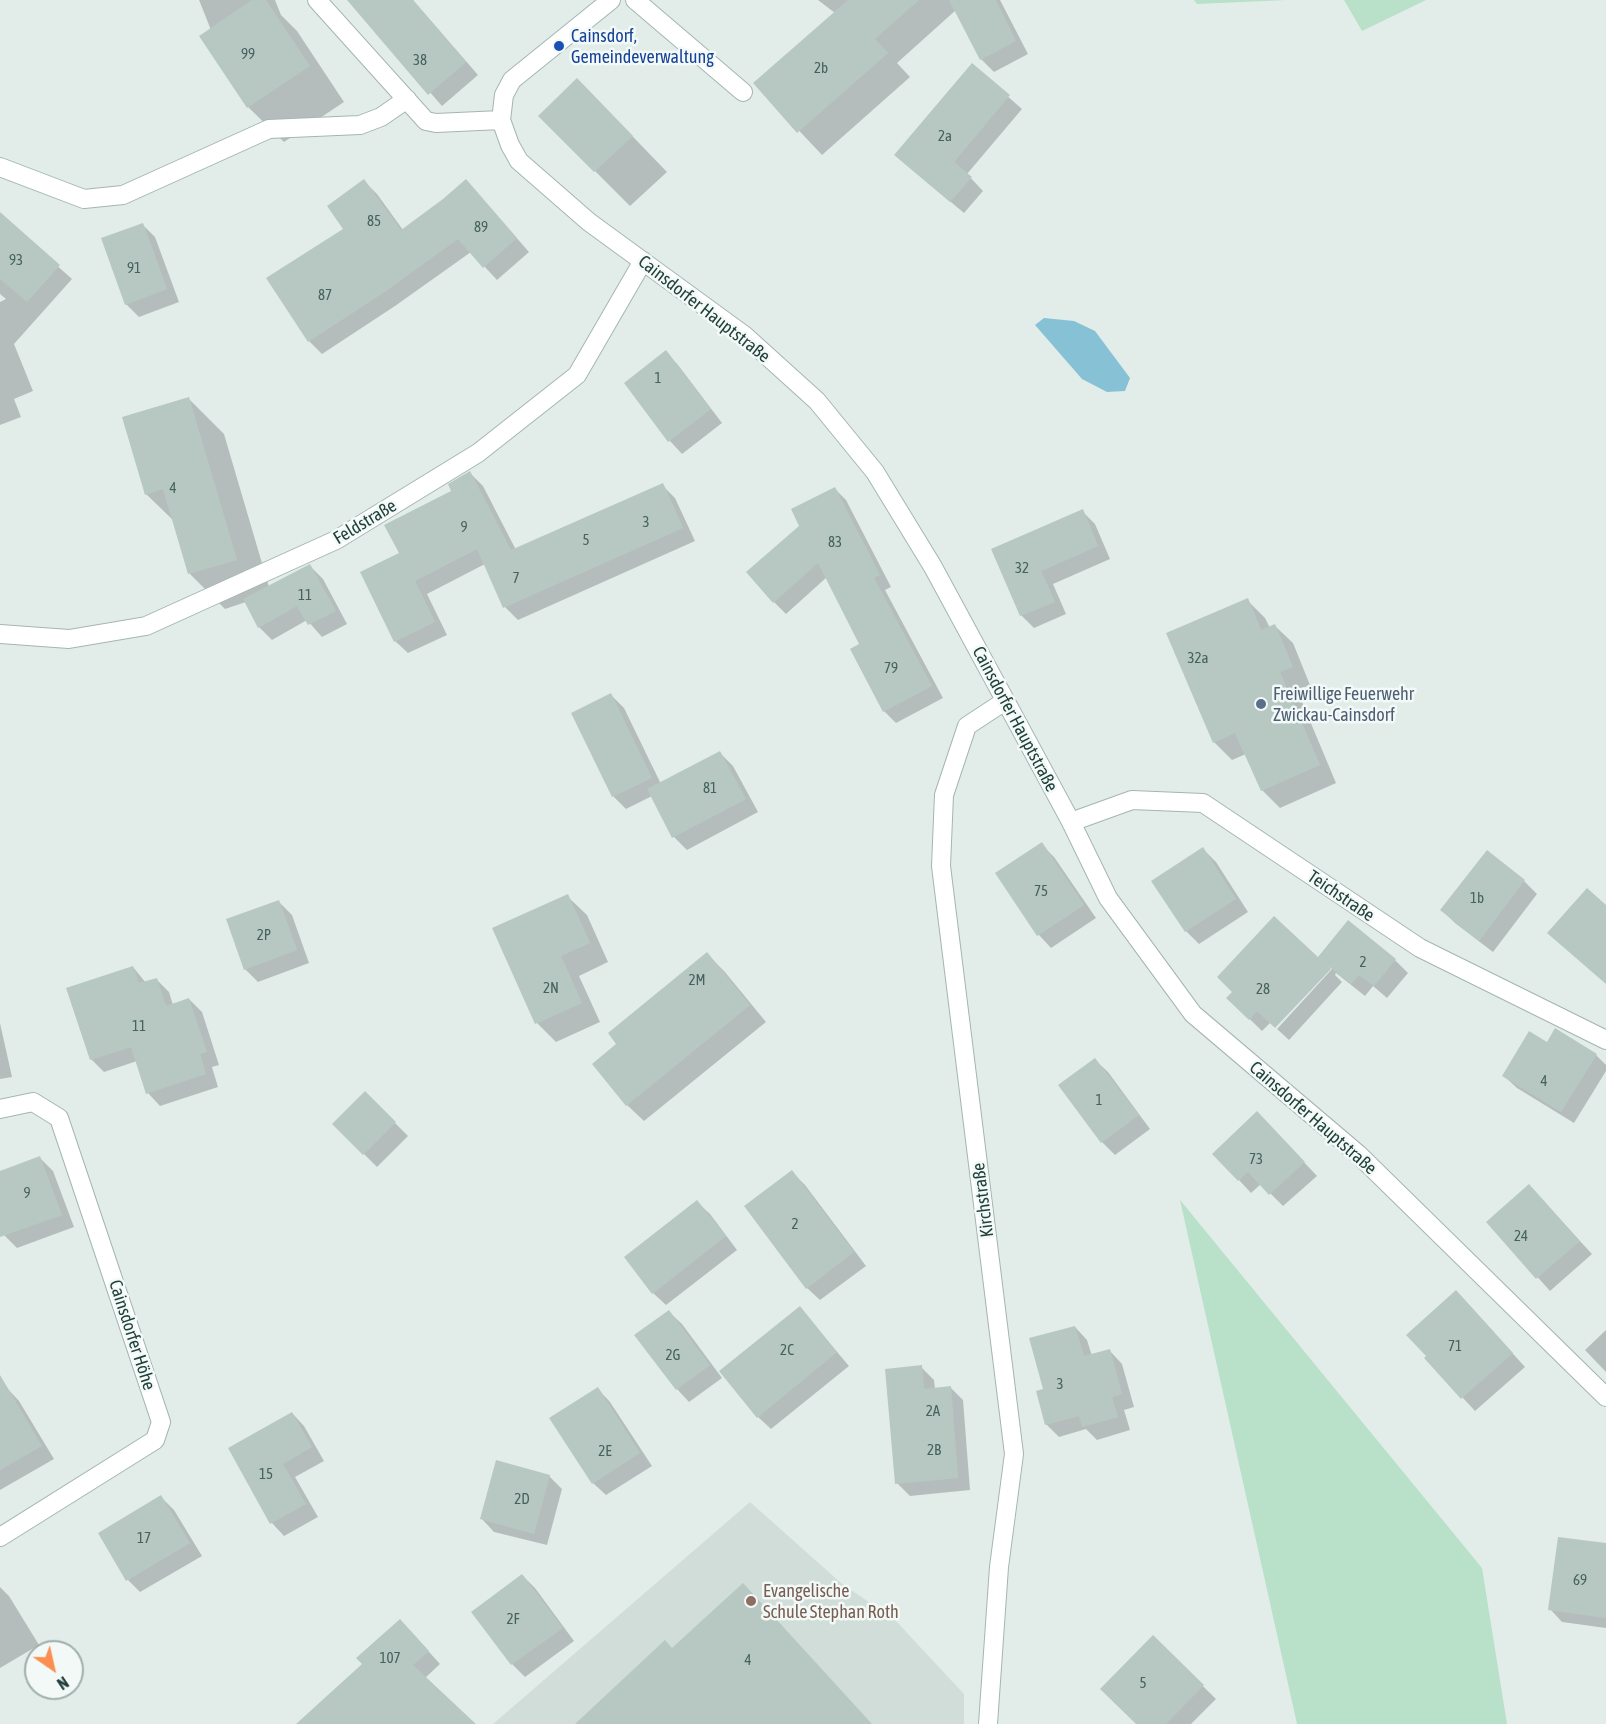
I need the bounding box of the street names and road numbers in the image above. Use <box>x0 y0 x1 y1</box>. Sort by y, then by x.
street label: Cainsdorfer Hauptstraße <box>634 251 774 367</box>
street label: Feldstraße <box>330 495 400 549</box>
street label: Cainsdorfer Hauptstraße <box>968 643 1062 795</box>
street label: Teichstraße <box>1303 866 1379 926</box>
street label: Cainsdorfer Hauptstraße <box>1245 1057 1381 1179</box>
street label: Kirchstraße <box>968 1161 998 1239</box>
street label: Cainsdorfer Höhe <box>104 1277 160 1393</box>

